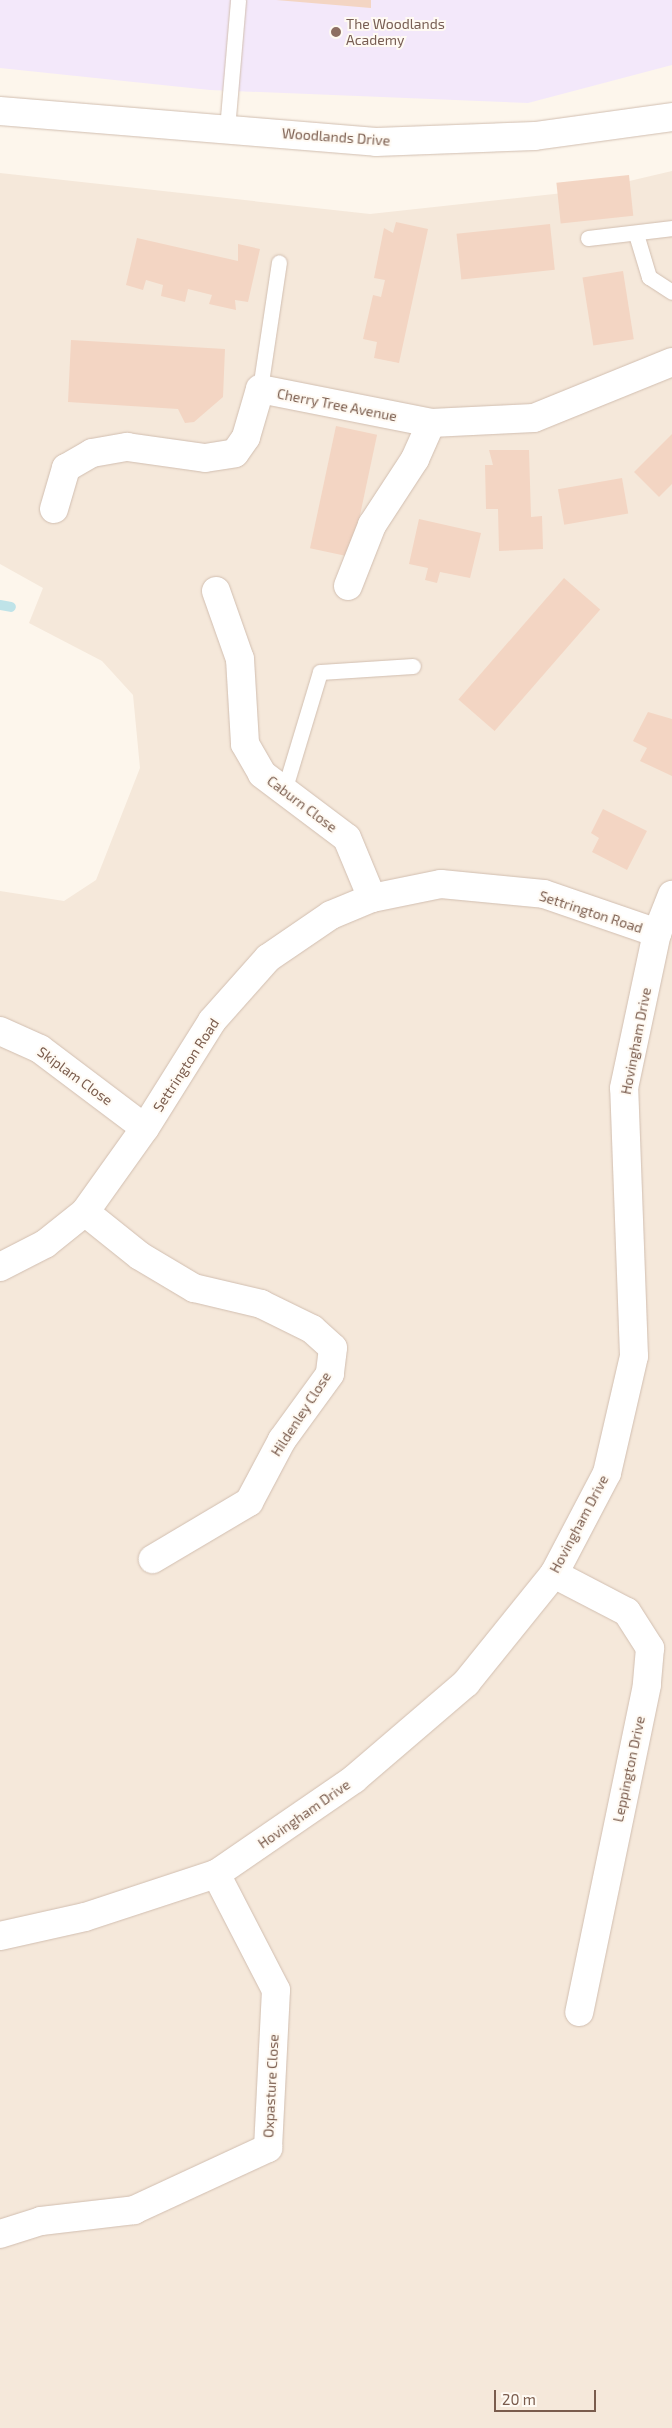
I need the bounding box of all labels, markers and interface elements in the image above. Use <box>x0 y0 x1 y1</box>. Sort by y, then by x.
place label: The Woodlands Academy <box>346 16 445 48</box>
marker: The Woodlands Academy <box>330 26 342 38</box>
street label: Woodlands Drive <box>281 125 391 149</box>
street label: Cherry Tree Avenue <box>275 385 399 425</box>
street label: Caburn Close <box>264 772 340 836</box>
street label: Settrington Road <box>537 887 645 937</box>
street label: Hovingham Drive <box>617 986 655 1096</box>
street label: Settrington Road <box>150 1015 222 1115</box>
street label: Skiplam Close <box>34 1043 116 1109</box>
street label: Hildenley Close <box>267 1369 335 1459</box>
street label: Hovingham Drive <box>546 1472 612 1576</box>
street label: Leppington Drive <box>610 1714 648 1824</box>
street label: Hovingham Drive <box>255 1776 353 1852</box>
street label: Oxpasture Close <box>260 2034 282 2138</box>
scale bar <box>497 2380 600 2412</box>
text: 20 m <box>502 2390 536 2408</box>

